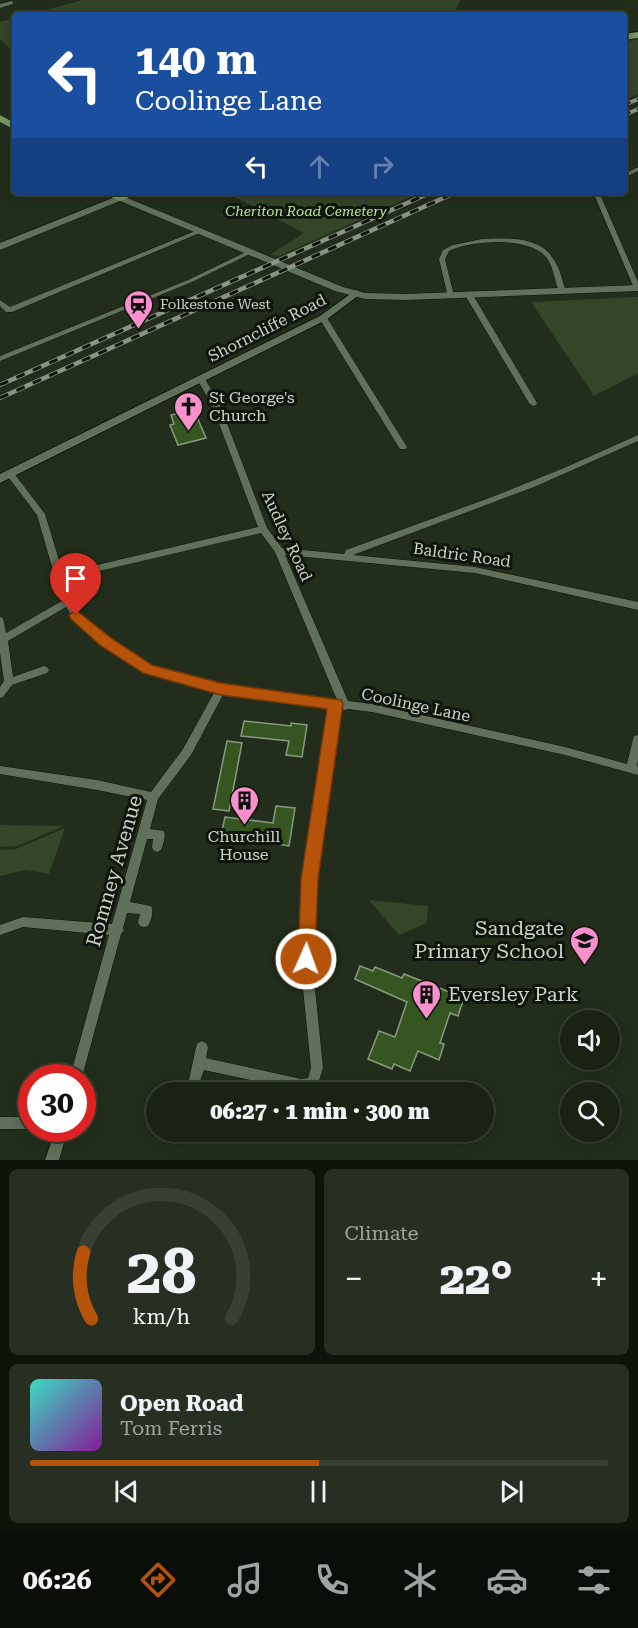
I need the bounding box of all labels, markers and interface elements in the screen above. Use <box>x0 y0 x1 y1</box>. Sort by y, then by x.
text: 140 m <box>135 35 257 84</box>
icon: left <box>36 36 114 114</box>
text: Coolinge Lane <box>135 85 322 117</box>
icon: left <box>240 150 273 183</box>
icon: ahead <box>303 150 336 183</box>
icon: right <box>366 150 399 183</box>
park label: Cheriton Road Cemetery <box>225 203 388 219</box>
station icon: Folkestone West <box>123 288 155 330</box>
street label: Shorncliffe Road <box>205 290 329 366</box>
place label: Folkestone West <box>160 296 271 312</box>
place label: St George's Church <box>209 388 295 425</box>
church icon: St George's Church <box>172 390 204 432</box>
street label: Audley Road <box>258 488 316 584</box>
street label: Baldric Road <box>412 539 512 571</box>
pin <box>50 553 101 615</box>
icon: arrive <box>59 562 92 595</box>
street label: Coolinge Lane <box>360 684 472 726</box>
building icon: Churchill House <box>228 784 260 826</box>
street label: Romney Avenue <box>81 793 147 949</box>
place label: Churchill House <box>208 827 280 864</box>
place label: Sandgate Primary School <box>414 916 564 963</box>
school or university icon: Sandgate Primary School <box>569 924 601 966</box>
position arrow <box>274 927 338 991</box>
building icon: Eversley Park <box>411 978 443 1020</box>
place label: Eversley Park <box>448 982 579 1006</box>
map controls <box>560 1010 620 1142</box>
button: sound <box>560 1010 620 1070</box>
speed limit sign: 30 <box>18 1064 96 1142</box>
button: search <box>560 1082 620 1142</box>
text: 06:27 · 1 min · 300 m <box>210 1099 430 1124</box>
text: Climate <box>345 1221 419 1245</box>
text: 28 <box>127 1235 197 1308</box>
text: 22° <box>440 1252 513 1305</box>
text: − <box>345 1259 363 1298</box>
text: + <box>590 1259 608 1298</box>
text: km/h <box>133 1304 191 1329</box>
text: Open Road <box>120 1391 243 1416</box>
text: Tom Ferris <box>120 1416 222 1440</box>
icon: previous <box>110 1475 143 1508</box>
icon: pause <box>302 1475 335 1508</box>
icon: next <box>495 1475 528 1508</box>
icon: directions <box>137 1559 179 1601</box>
icon: music <box>224 1559 266 1601</box>
icon: phone <box>311 1559 353 1601</box>
icon: climate <box>399 1559 441 1601</box>
icon: car <box>486 1559 528 1601</box>
icon: filters <box>573 1559 615 1601</box>
text: 06:26 <box>23 1564 92 1596</box>

